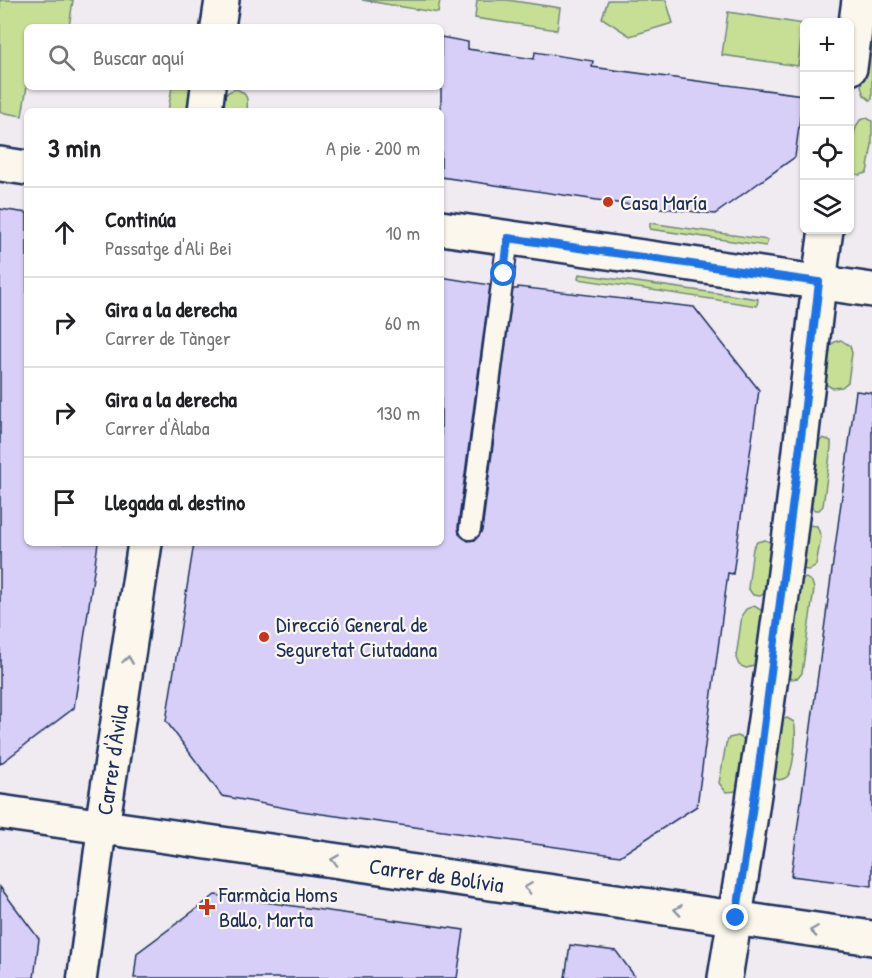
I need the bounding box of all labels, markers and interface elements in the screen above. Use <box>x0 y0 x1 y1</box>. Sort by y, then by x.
map controls <box>800 18 854 234</box>
button: + <box>800 18 854 72</box>
search box <box>24 24 444 90</box>
icon: search <box>45 41 78 74</box>
text: Buscar aquí <box>93 42 185 72</box>
button: − <box>800 72 854 126</box>
button: locate <box>800 126 854 180</box>
text: 3 min <box>48 130 101 165</box>
text: A pie · 200 m <box>326 134 420 161</box>
button: layers <box>800 180 854 234</box>
place label: Casa María <box>620 187 707 217</box>
marker: Casa María <box>601 195 615 209</box>
text: Continúa <box>105 204 176 234</box>
icon: ahead <box>48 216 81 249</box>
text: 10 m <box>386 219 420 246</box>
text: Passatge d'Ali Bei <box>105 234 232 261</box>
route start <box>490 260 516 286</box>
text: Gira a la derecha <box>105 294 237 324</box>
icon: right <box>48 306 81 339</box>
text: 60 m <box>385 309 420 336</box>
text: Carrer de Tànger <box>105 324 231 351</box>
text: Gira a la derecha <box>105 384 237 414</box>
icon: right <box>48 396 81 429</box>
text: 130 m <box>377 399 420 426</box>
text: Carrer d'Àlaba <box>105 414 210 441</box>
icon: arrive <box>48 486 81 519</box>
text: Llegada al destino <box>105 487 245 517</box>
place label: Direcció General de Seguretat Ciutadana <box>276 609 438 664</box>
marker: Direcció General de Seguretat Ciutadana <box>257 630 271 644</box>
one-way arrow <box>122 655 134 664</box>
street label: Carrer d'Àvila <box>89 702 135 817</box>
street label: Carrer de Bolívia <box>367 851 506 900</box>
one-way arrow <box>330 855 340 867</box>
place label: Farmàcia Homs Ballo, Marta <box>218 879 338 934</box>
one-way arrow <box>523 883 533 895</box>
marker: Farmàcia Homs Ballo, Marta <box>200 900 214 914</box>
one-way arrow <box>673 904 682 916</box>
route end <box>722 904 748 930</box>
one-way arrow <box>809 925 819 937</box>

